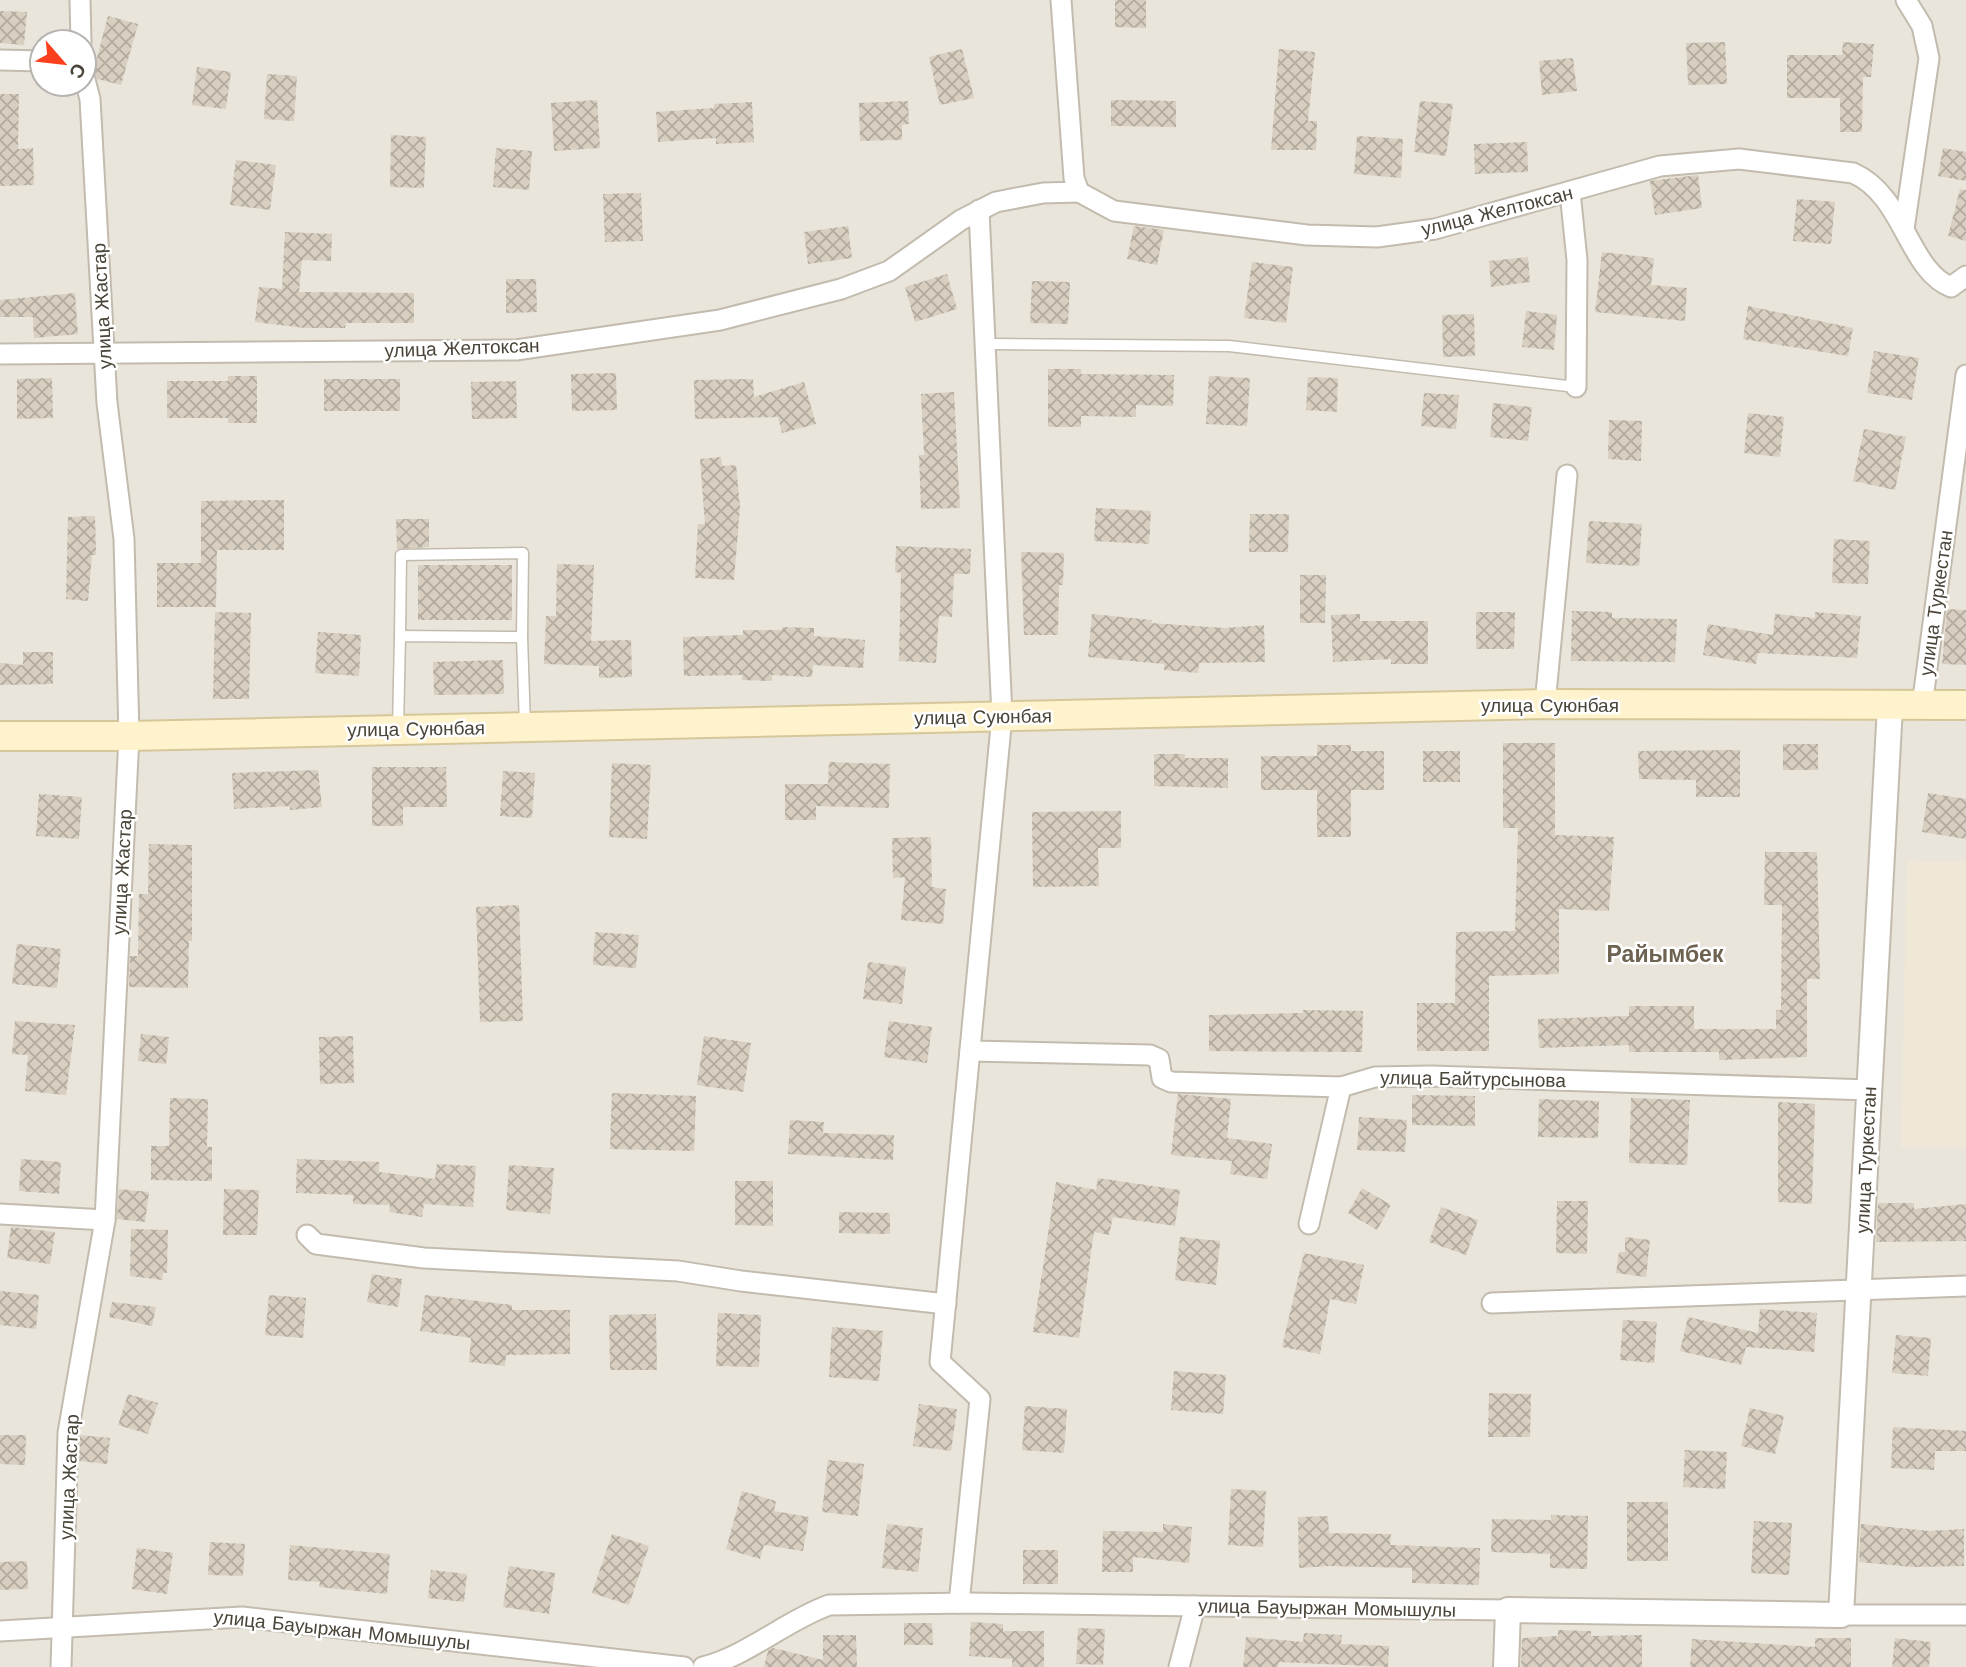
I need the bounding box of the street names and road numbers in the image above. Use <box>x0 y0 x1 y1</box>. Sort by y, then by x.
street label: улица Желтоксан <box>1419 181 1575 241</box>
street label: улица Жастар <box>87 242 117 370</box>
street label: улица Желтоксан <box>384 334 540 362</box>
street label: улица Туркестан <box>1914 528 1958 678</box>
street label: улица Суюнбая <box>1481 694 1619 717</box>
street label: улица Суюнбая <box>914 704 1052 730</box>
street label: улица Суюнбая <box>347 716 485 742</box>
street label: улица Жастар <box>107 808 137 936</box>
street label: улица Байтурсынова <box>1380 1066 1567 1092</box>
street label: улица Туркестан <box>1851 1086 1881 1234</box>
street label: улица Жастар <box>54 1413 84 1541</box>
street label: улица Бауыржан Момышулы <box>1198 1594 1456 1622</box>
street label: улица Бауыржан Момышулы <box>213 1605 471 1655</box>

